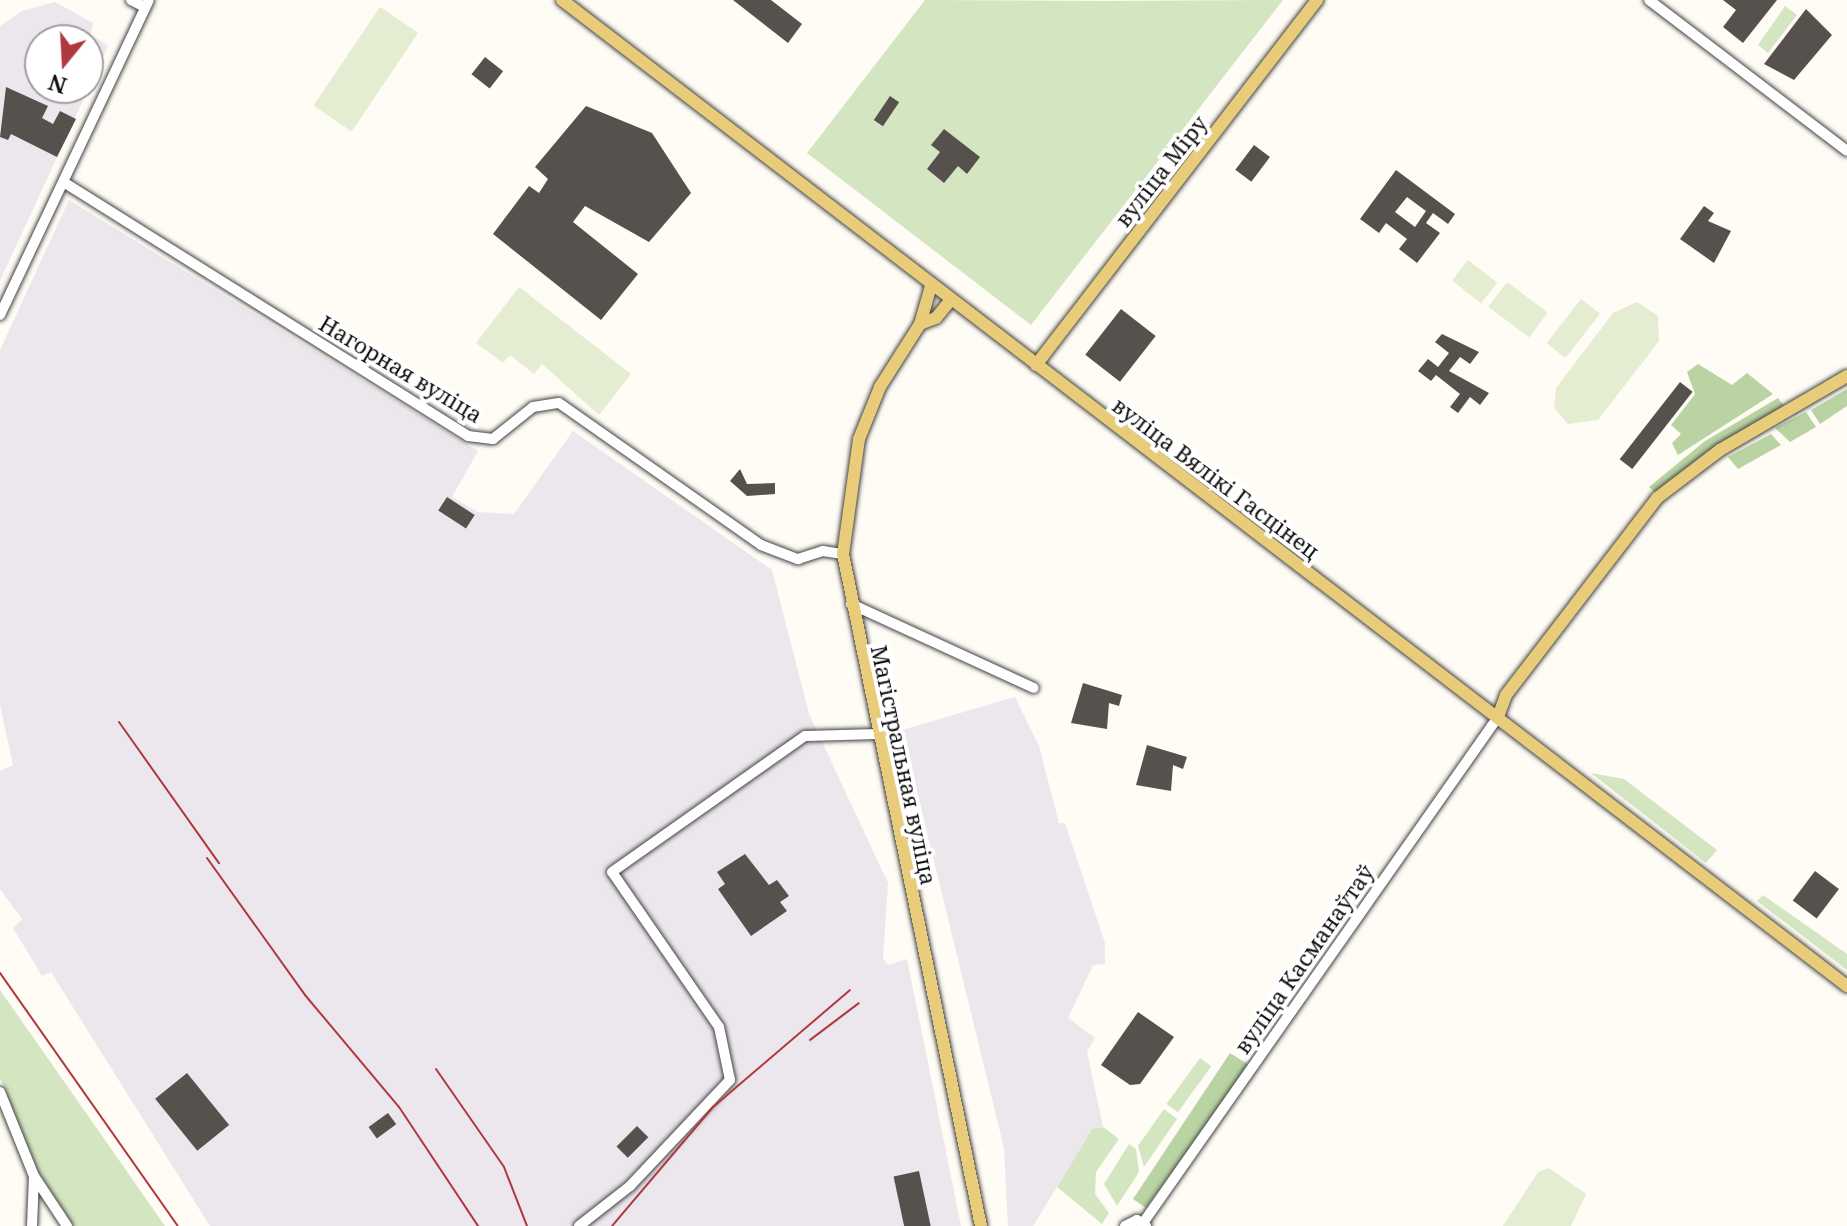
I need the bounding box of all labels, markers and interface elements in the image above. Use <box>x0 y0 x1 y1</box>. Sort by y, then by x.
north arrow <box>24 24 104 104</box>
text: N <box>44 68 70 102</box>
street label: вуліца Міру <box>1109 110 1213 232</box>
street label: Нагорная вуліца <box>315 310 487 428</box>
street label: вуліца Вялікі Гасцінец <box>1108 392 1324 564</box>
street label: Магістральная вуліца <box>866 643 942 887</box>
street label: вуліца Касманаўтаў <box>1229 859 1379 1059</box>

